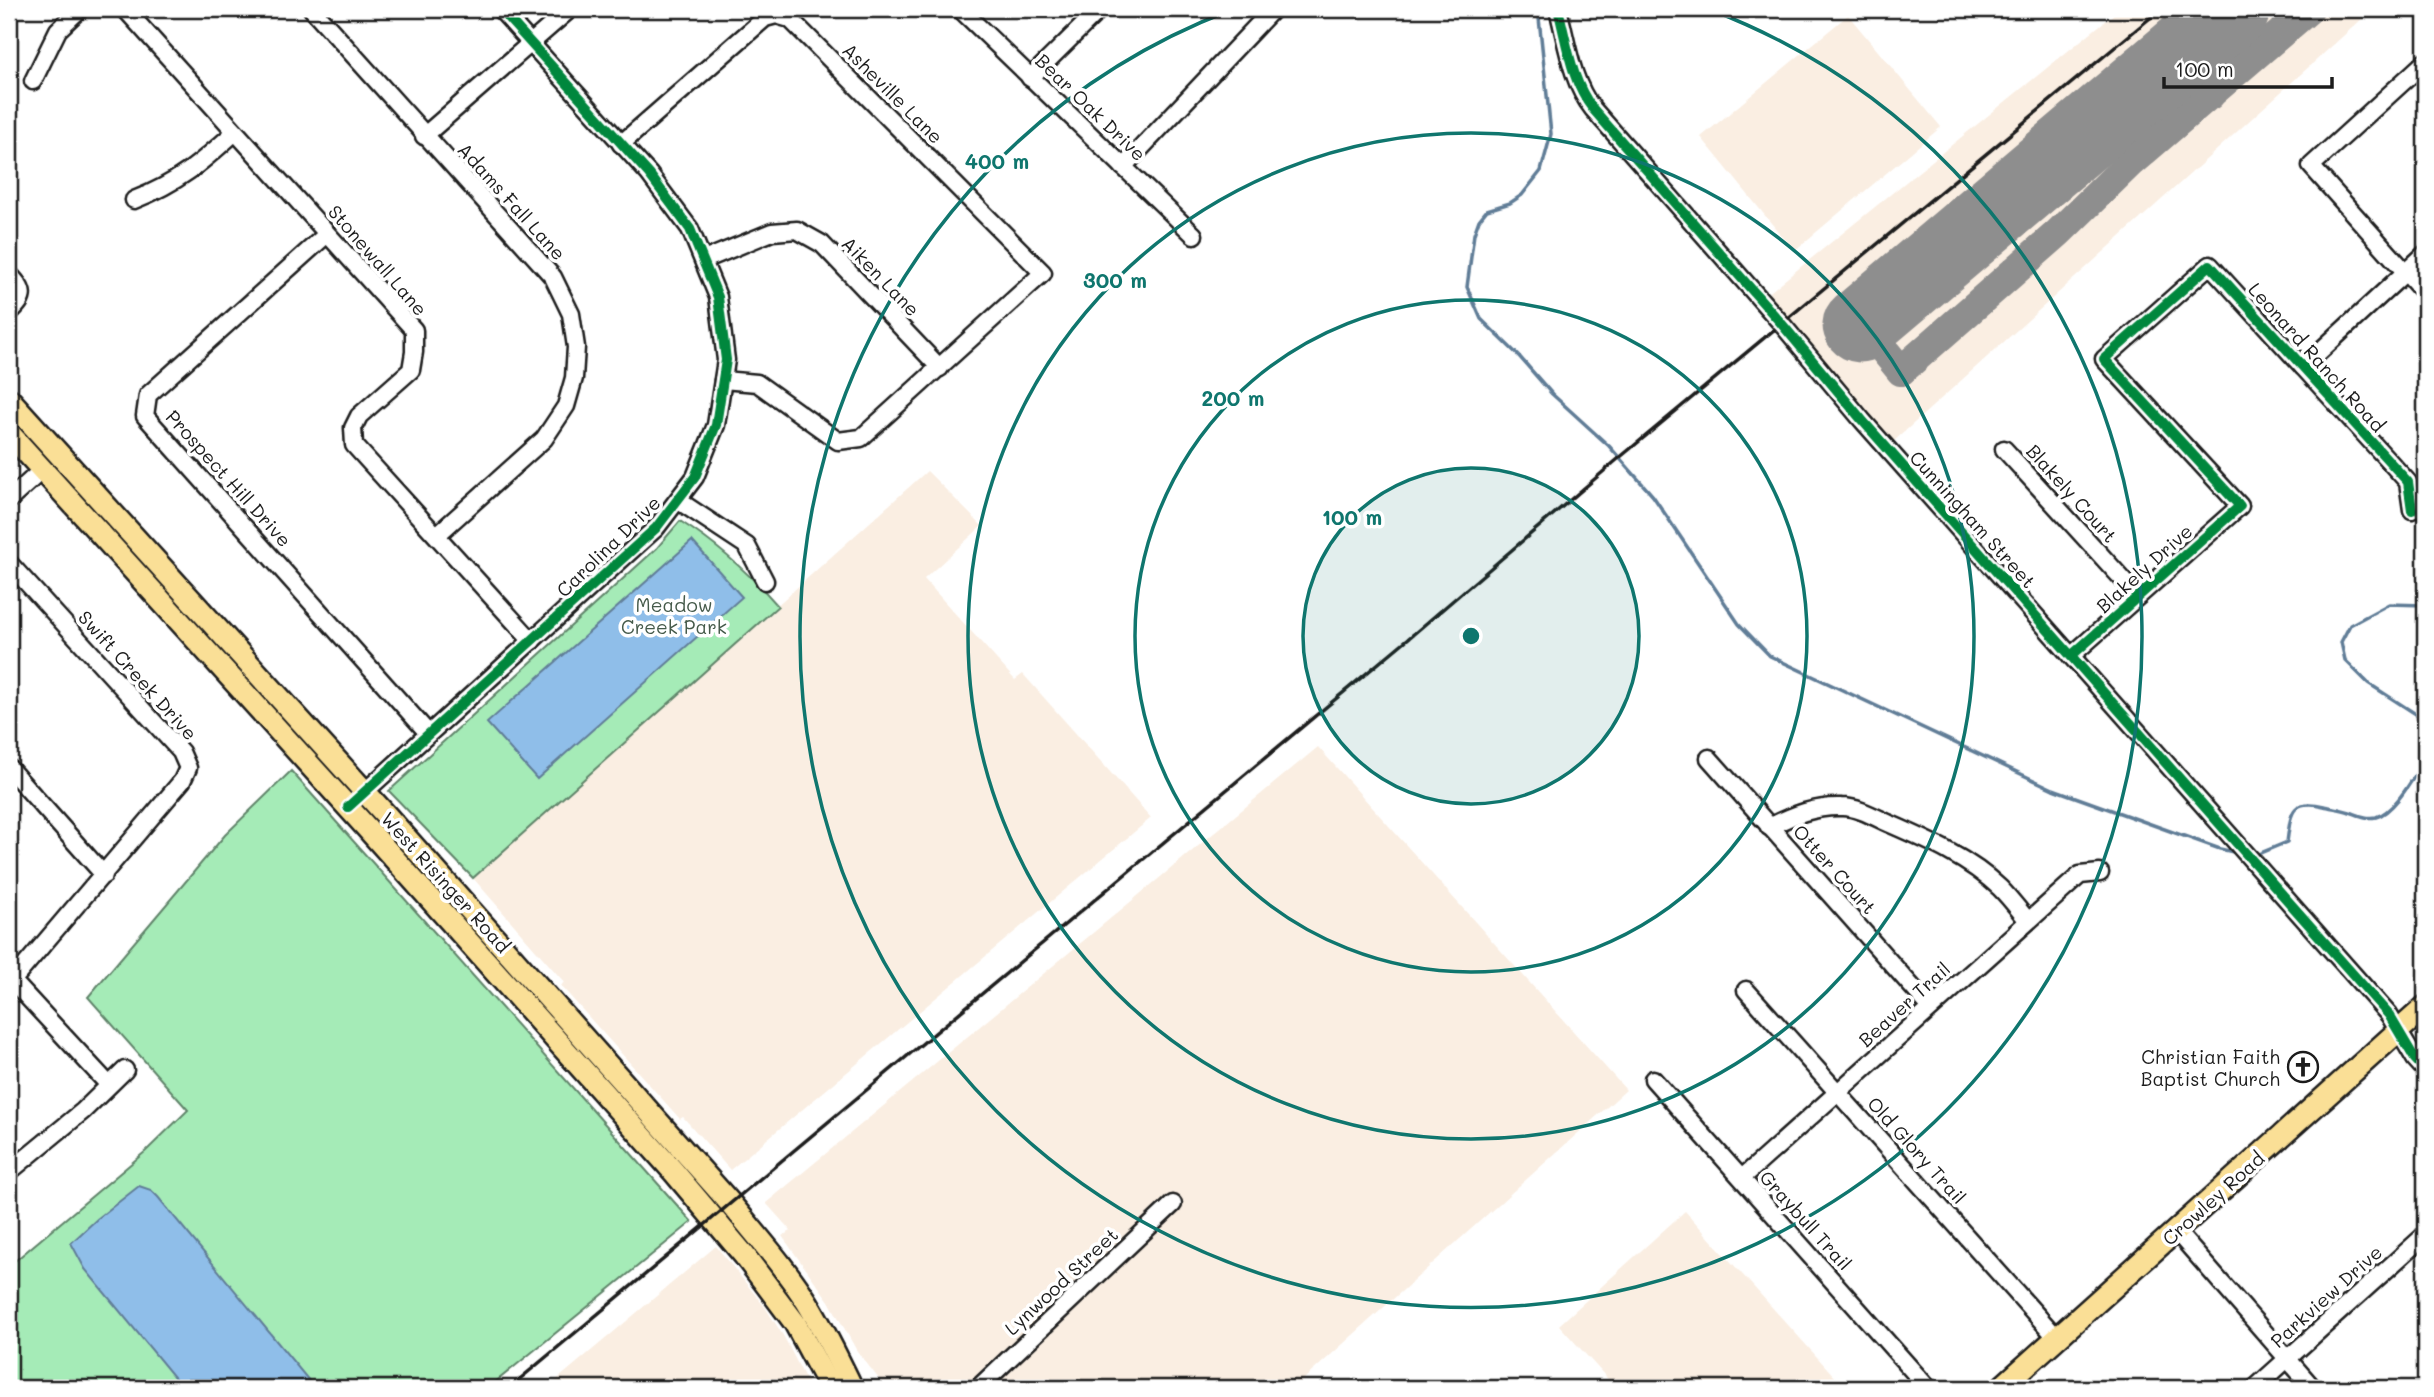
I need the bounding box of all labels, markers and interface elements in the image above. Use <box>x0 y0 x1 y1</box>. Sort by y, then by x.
street label: Asheville Lane <box>837 37 949 149</box>
scale bar <box>2164 46 2332 90</box>
street label: Bear Oak Drive <box>1030 48 1152 166</box>
text: 100 m <box>2175 55 2234 82</box>
street label: Adams Fall Lane <box>453 137 571 265</box>
text: 400 m <box>965 147 1029 174</box>
street label: Stonewall Lane <box>323 199 433 321</box>
street label: Aiken Lane <box>837 231 925 321</box>
text: 300 m <box>1083 266 1147 293</box>
street label: Leonard Ranch Road <box>2243 277 2391 437</box>
text: 200 m <box>1202 384 1264 411</box>
street label: Prospect Hill Drive <box>161 404 297 552</box>
street label: Blakely Court <box>2021 439 2123 547</box>
street label: Cunningham Street <box>1905 445 2041 593</box>
street label: Carolina Drive <box>551 490 665 602</box>
text: 100 m <box>1322 503 1382 530</box>
street label: Blakely Drive <box>2091 518 2197 618</box>
park label: Meadow Creek Park <box>621 592 727 639</box>
street label: Swift Creek Drive <box>73 605 203 745</box>
centre of rings <box>1459 624 1483 648</box>
street label: West Risinger Road <box>376 806 516 958</box>
street label: Otter Court <box>1788 819 1882 919</box>
street label: Beaver Trail <box>1853 956 1955 1052</box>
place label: Christian Faith Baptist Church <box>2141 1044 2280 1091</box>
church icon: Christian Faith Baptist Church <box>2286 1050 2320 1084</box>
street label: Old Glory Trail <box>1862 1091 1972 1209</box>
street label: Crowley Road <box>2157 1146 2269 1250</box>
street label: Graybull Trail <box>1755 1165 1857 1275</box>
street label: Lynwood Street <box>999 1222 1123 1340</box>
street label: Parkview Drive <box>2265 1239 2387 1353</box>

